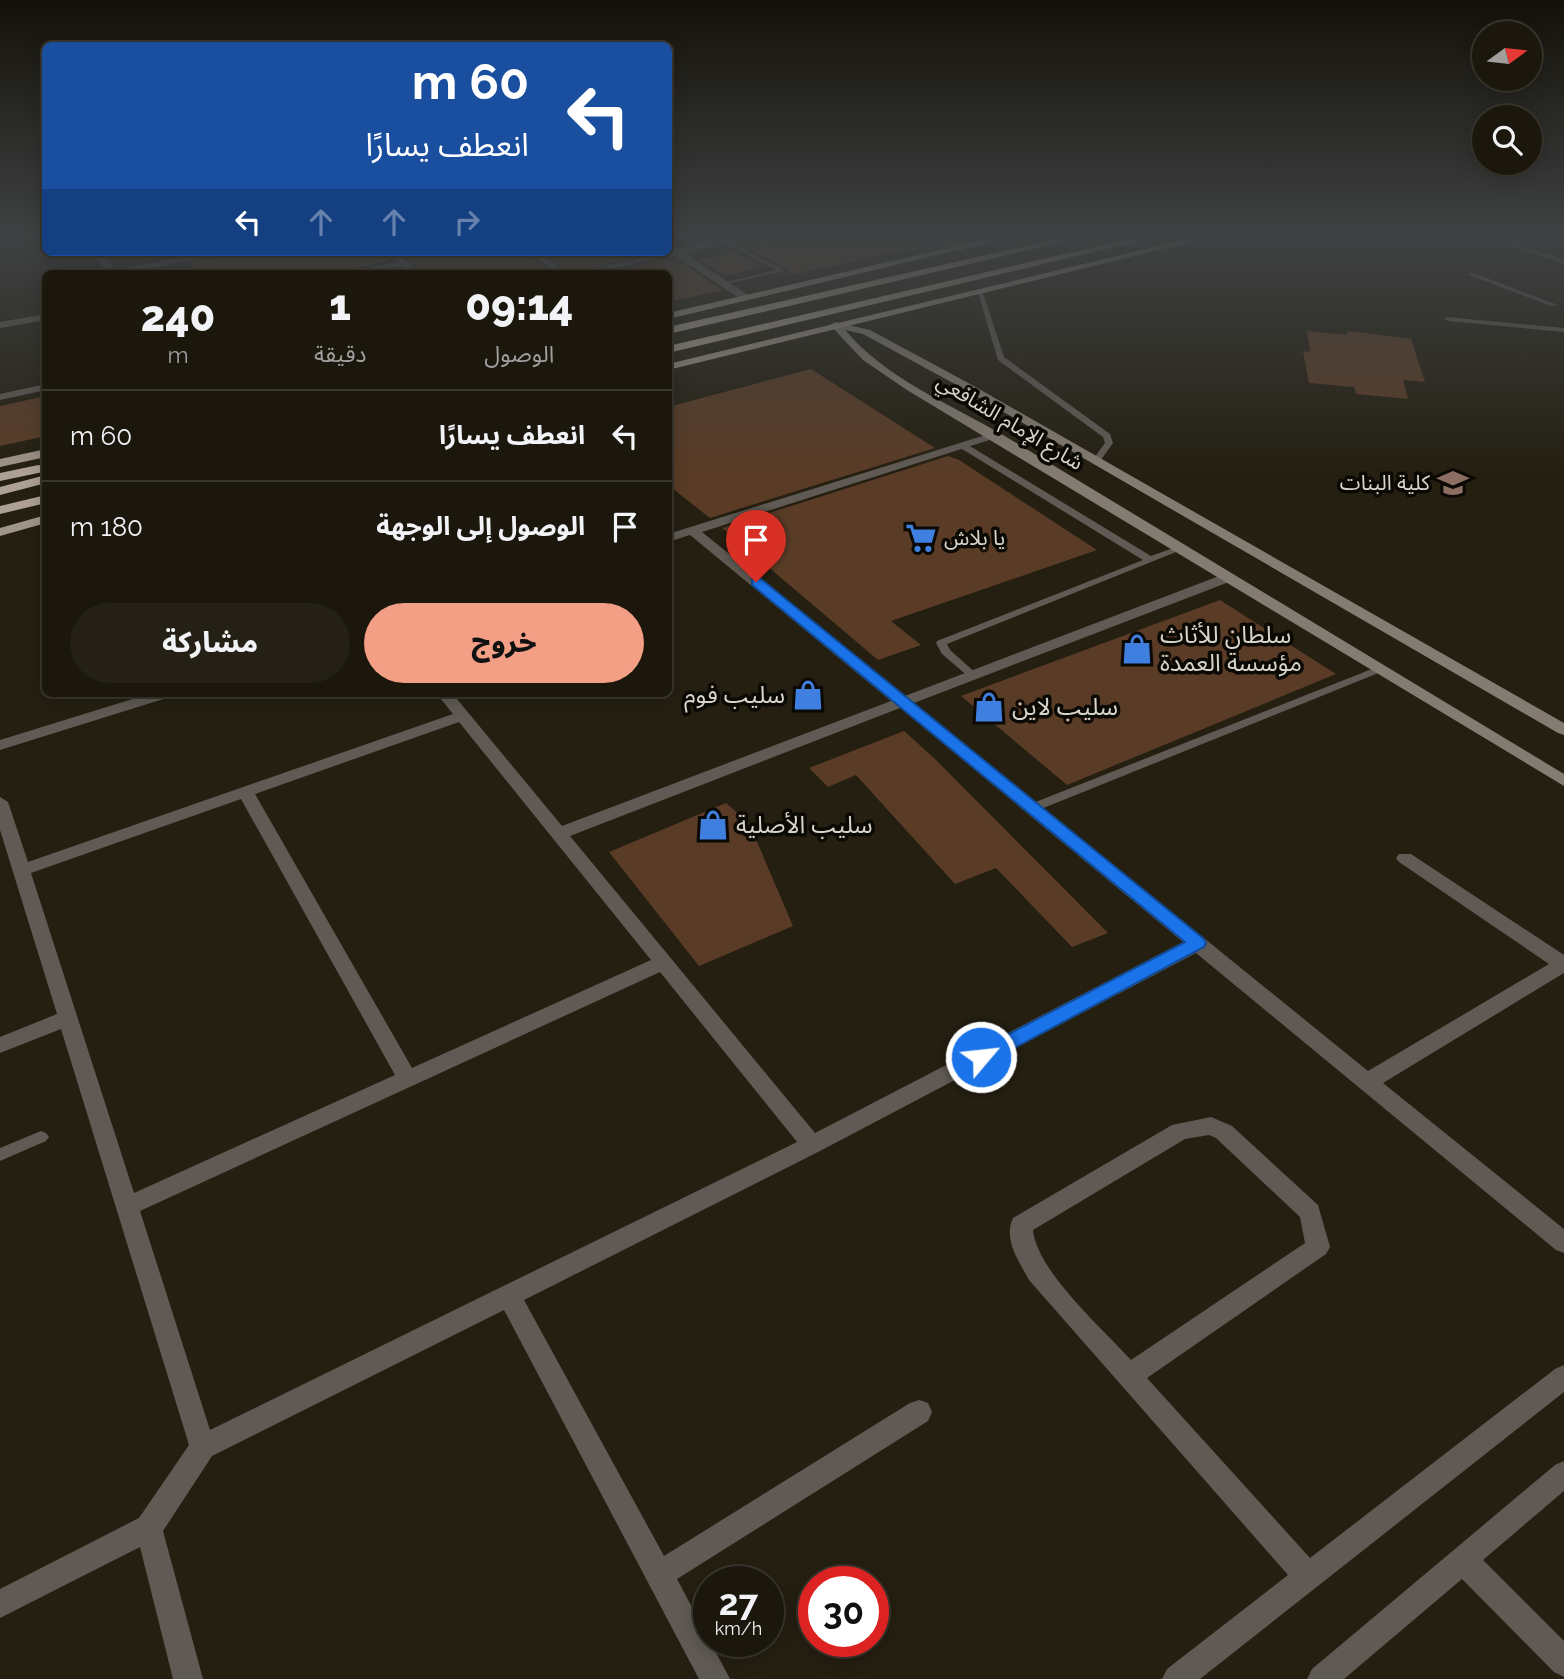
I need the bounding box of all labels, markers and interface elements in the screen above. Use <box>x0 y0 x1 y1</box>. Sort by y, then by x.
north arrow <box>1472 21 1542 91</box>
map controls <box>1472 21 1542 175</box>
text: 60 m <box>412 53 529 110</box>
icon: left <box>553 70 644 161</box>
button: search <box>1472 105 1542 175</box>
text: انعطف يسارًا <box>365 126 529 163</box>
icon: left <box>229 203 267 241</box>
icon: ahead <box>302 203 340 241</box>
icon: ahead <box>375 203 413 241</box>
icon: right <box>448 203 486 241</box>
text: 1 <box>329 281 351 330</box>
text: 09:14 <box>465 281 573 330</box>
text: 240 <box>141 292 215 341</box>
text: دقيقة <box>314 340 366 367</box>
text: الوصول <box>484 340 554 367</box>
text: m <box>167 341 189 368</box>
street label: شارع الإمام الشافعي <box>930 368 1088 479</box>
icon: left <box>606 417 644 455</box>
text: انعطف يسارًا <box>439 420 585 450</box>
text: 60 m <box>70 421 132 451</box>
school or university icon: كلية البنات <box>1436 466 1470 500</box>
place label: كلية البنات <box>1340 470 1430 495</box>
icon: arrive <box>606 508 644 546</box>
pin <box>726 510 786 582</box>
text: الوصول إلى الوجهة <box>376 511 585 541</box>
text: 180 m <box>70 512 143 542</box>
icon: arrive <box>737 521 775 559</box>
supermarket icon: يا بلاش <box>904 521 938 555</box>
place label: يا بلاش <box>944 525 1005 550</box>
button: مشاركة <box>70 603 350 683</box>
button: خروج <box>364 603 644 683</box>
place label: سلطان للأثاث مؤسسة العمدة <box>1160 620 1302 677</box>
shop icon: سلطان للأثاث مؤسسة العمدة <box>1120 632 1154 666</box>
shop icon: سليب فوم <box>791 678 825 712</box>
place label: سليب فوم <box>684 680 785 713</box>
shop icon: سليب لاين <box>972 690 1006 724</box>
place label: سليب لاين <box>1012 692 1118 721</box>
shop icon: سليب الأصلية <box>696 808 730 842</box>
place label: سليب الأصلية <box>736 810 873 839</box>
position arrow <box>944 1020 1018 1094</box>
speed limit sign: 30 <box>798 1566 889 1657</box>
text: 27 <box>719 1582 758 1623</box>
text: km/h <box>715 1618 762 1639</box>

